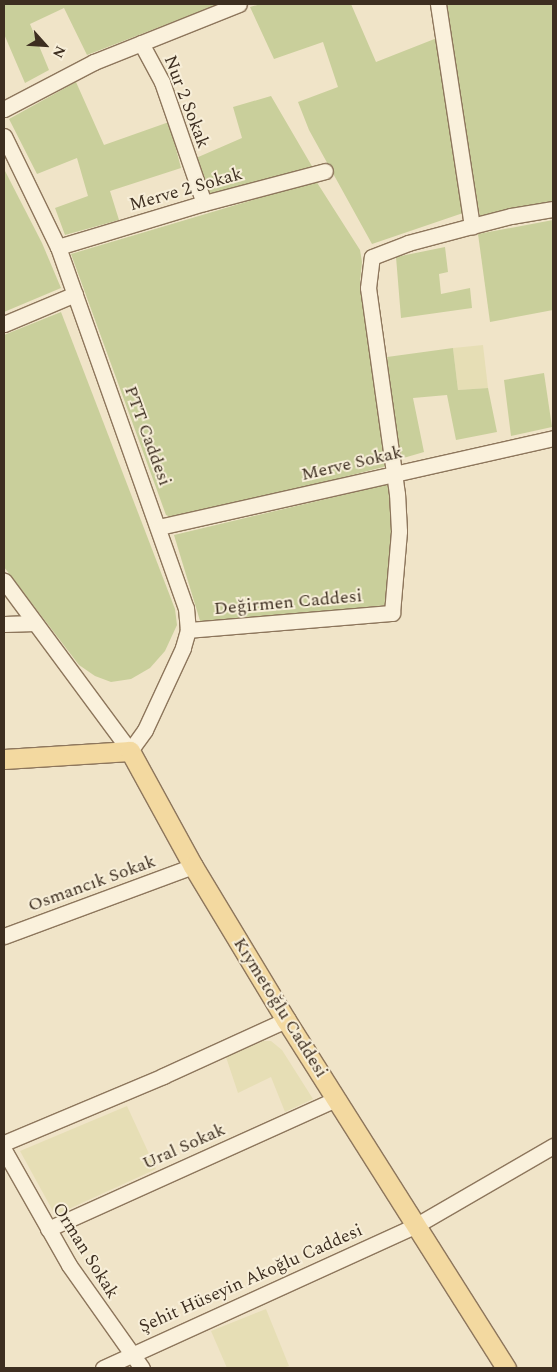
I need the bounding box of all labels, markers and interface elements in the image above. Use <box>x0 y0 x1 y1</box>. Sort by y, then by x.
north arrow <box>20 20 70 70</box>
text: N <box>47 42 71 62</box>
street label: Nur 2 Sokak <box>158 52 214 152</box>
street label: Merve 2 Sokak <box>127 164 245 216</box>
street label: PTT Caddesi <box>119 383 175 489</box>
street label: Merve Sokak <box>299 442 405 486</box>
street label: Değirmen Caddesi <box>213 586 363 620</box>
street label: Osmancık Sokak <box>25 851 159 917</box>
street label: Kıymetoğlu Caddesi <box>228 934 332 1082</box>
street label: Ural Sokak <box>139 1119 229 1175</box>
street label: Orman Sokak <box>47 1199 123 1303</box>
street label: Şehit Hüseyin Akoğlu Caddesi <box>136 1220 366 1338</box>

